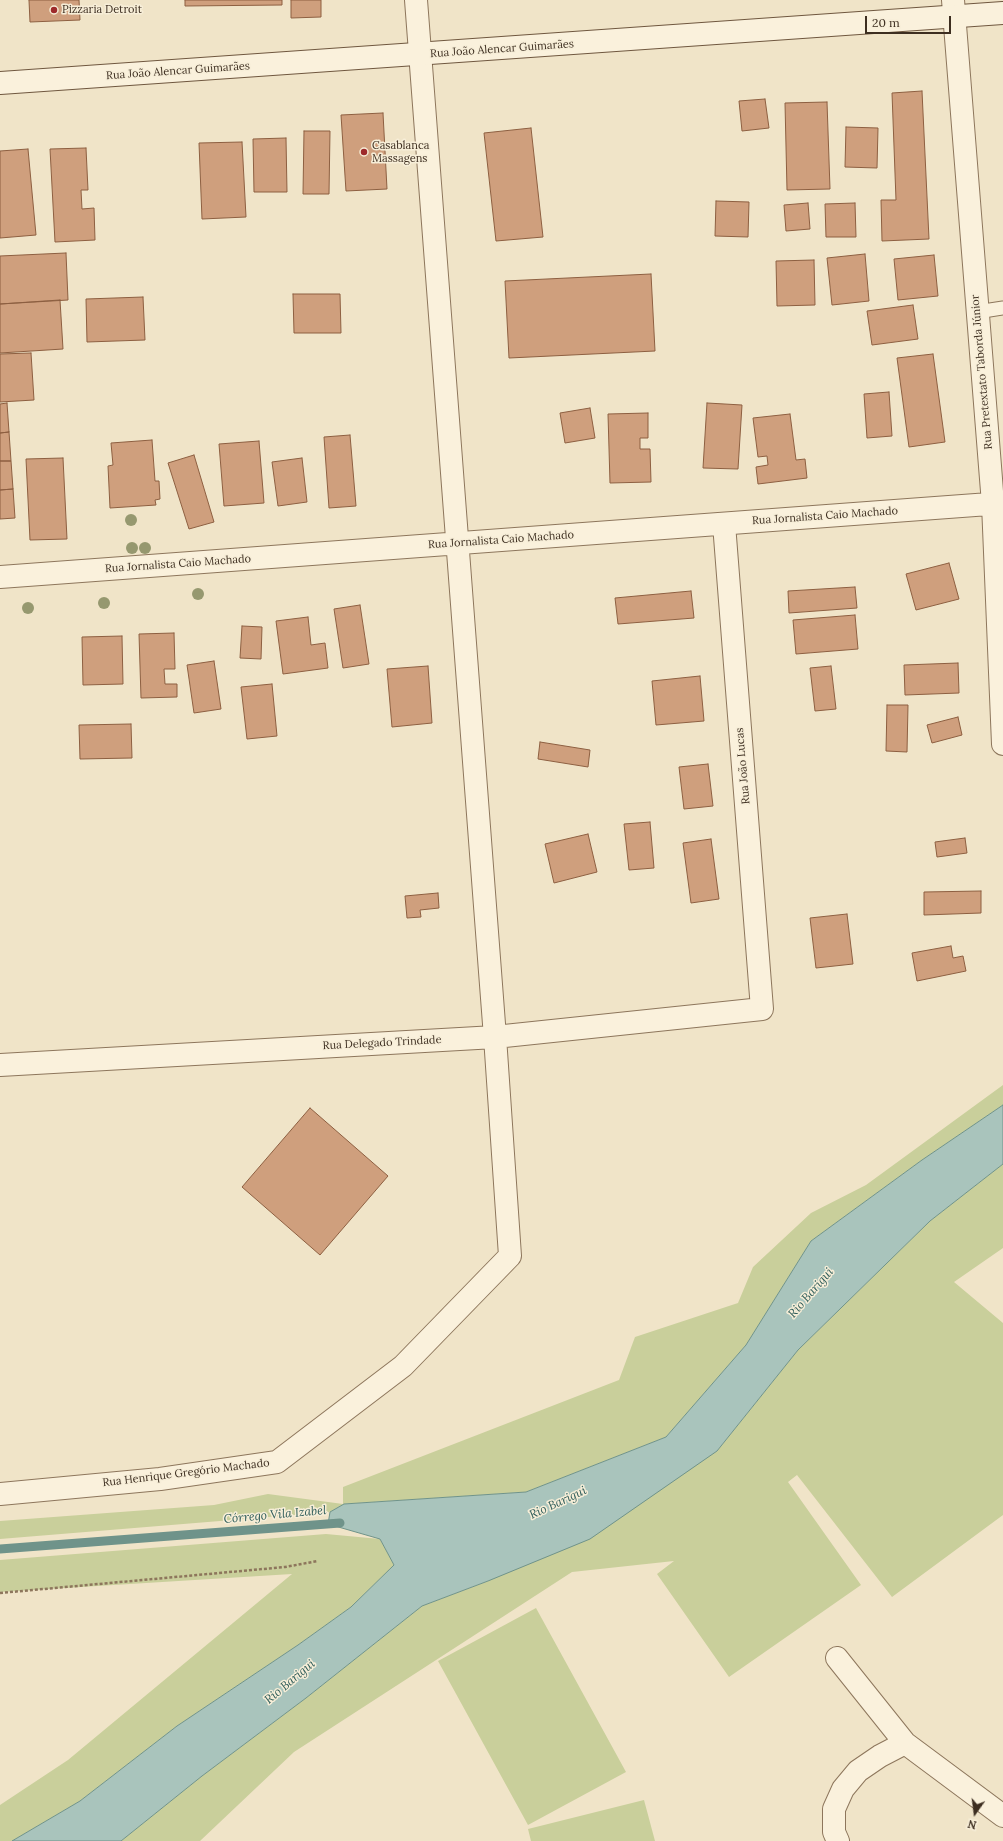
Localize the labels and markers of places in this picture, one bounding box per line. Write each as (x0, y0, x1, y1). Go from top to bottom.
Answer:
place label: Pizzaria Detroit (62, 3, 142, 17)
marker: Pizzaria Detroit (49, 5, 59, 15)
place label: Casablanca Massagens (372, 139, 429, 165)
marker: Casablanca Massagens (359, 147, 369, 157)

